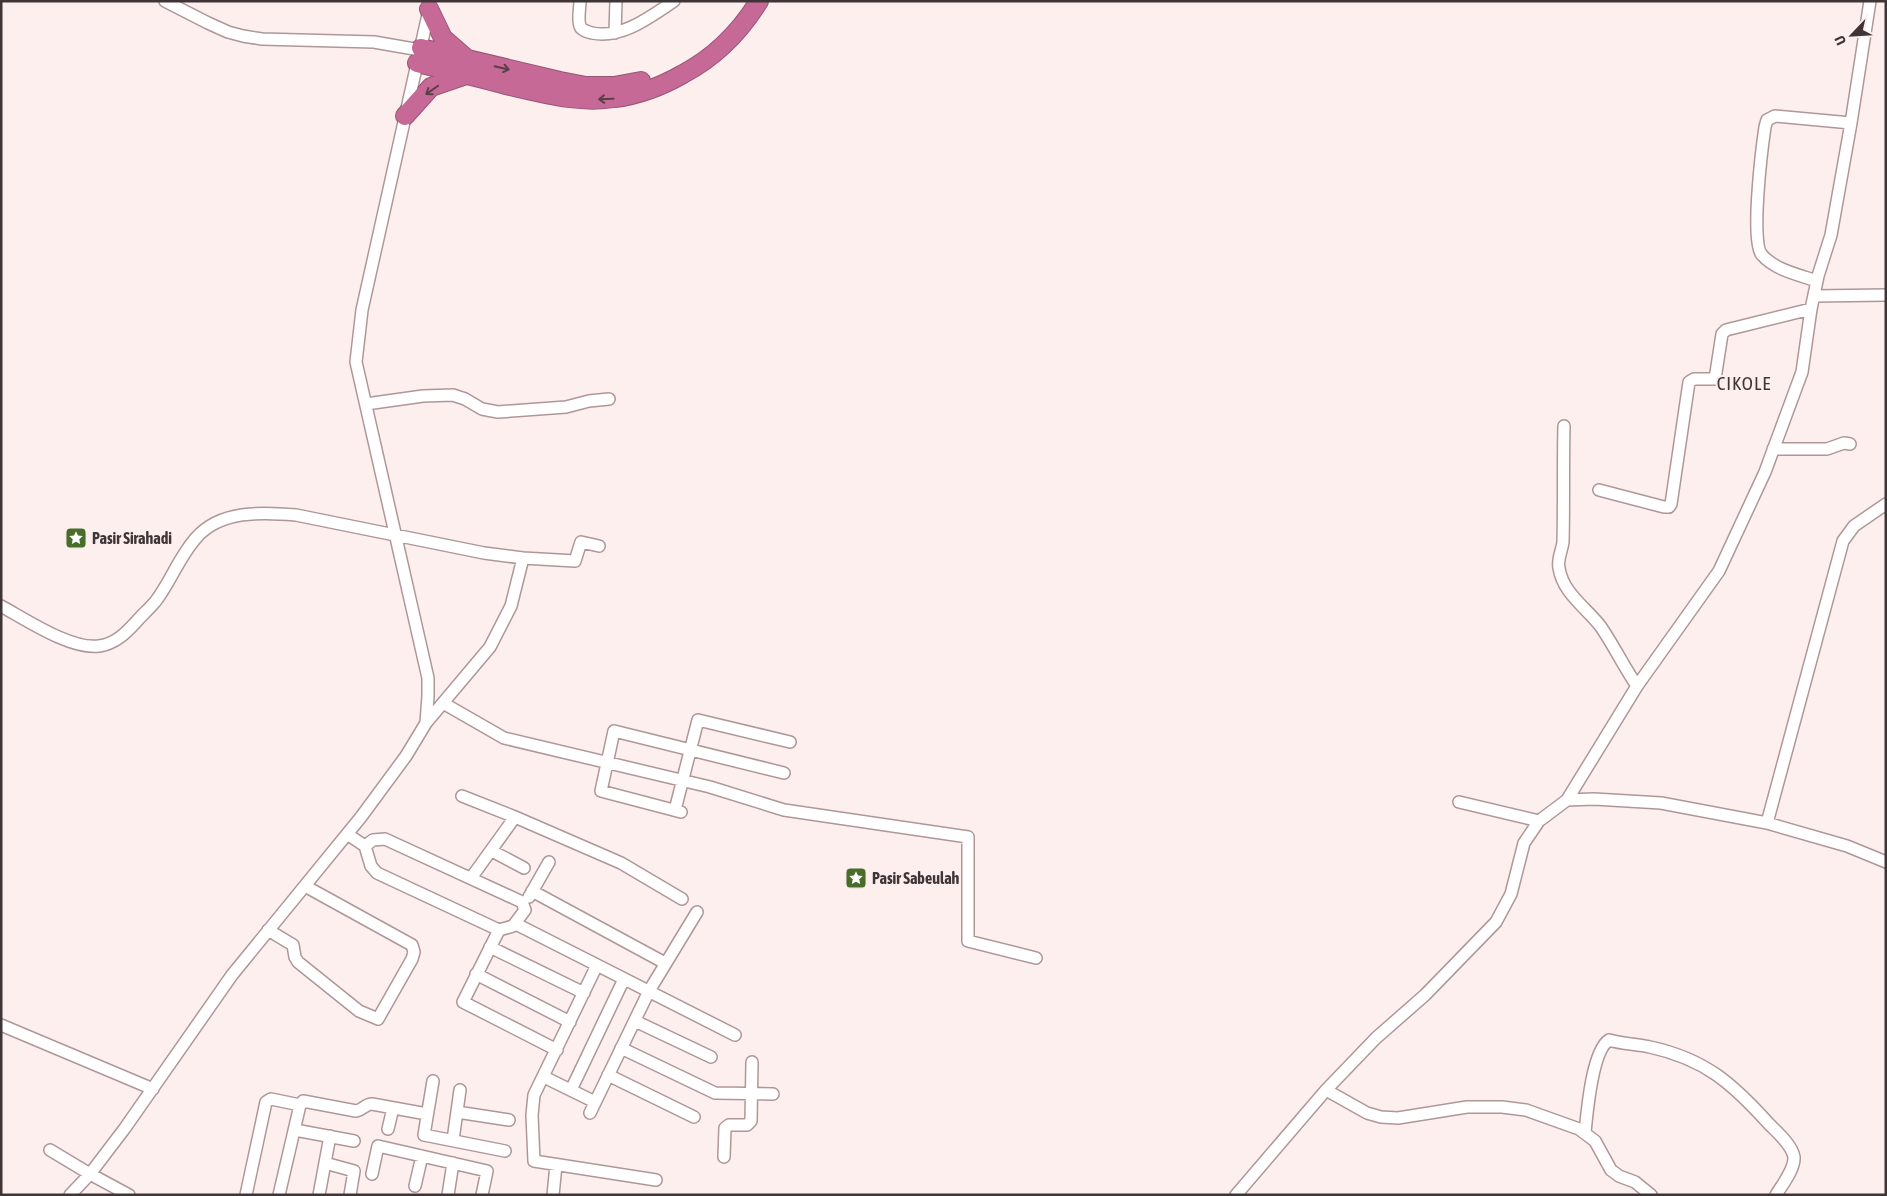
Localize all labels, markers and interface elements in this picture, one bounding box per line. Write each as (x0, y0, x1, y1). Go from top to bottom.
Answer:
north arrow (1827, 10, 1877, 60)
text: U (1831, 33, 1849, 48)
one-way arrow (494, 64, 510, 73)
one-way arrow (425, 84, 439, 95)
one-way arrow (598, 94, 614, 104)
district label: CIKOLE (1717, 372, 1771, 394)
place icon: Pasir Sirahadi (64, 526, 88, 550)
place label: Pasir Sirahadi (92, 529, 172, 547)
place icon: Pasir Sabeulah (844, 866, 868, 890)
place label: Pasir Sabeulah (872, 869, 960, 887)

